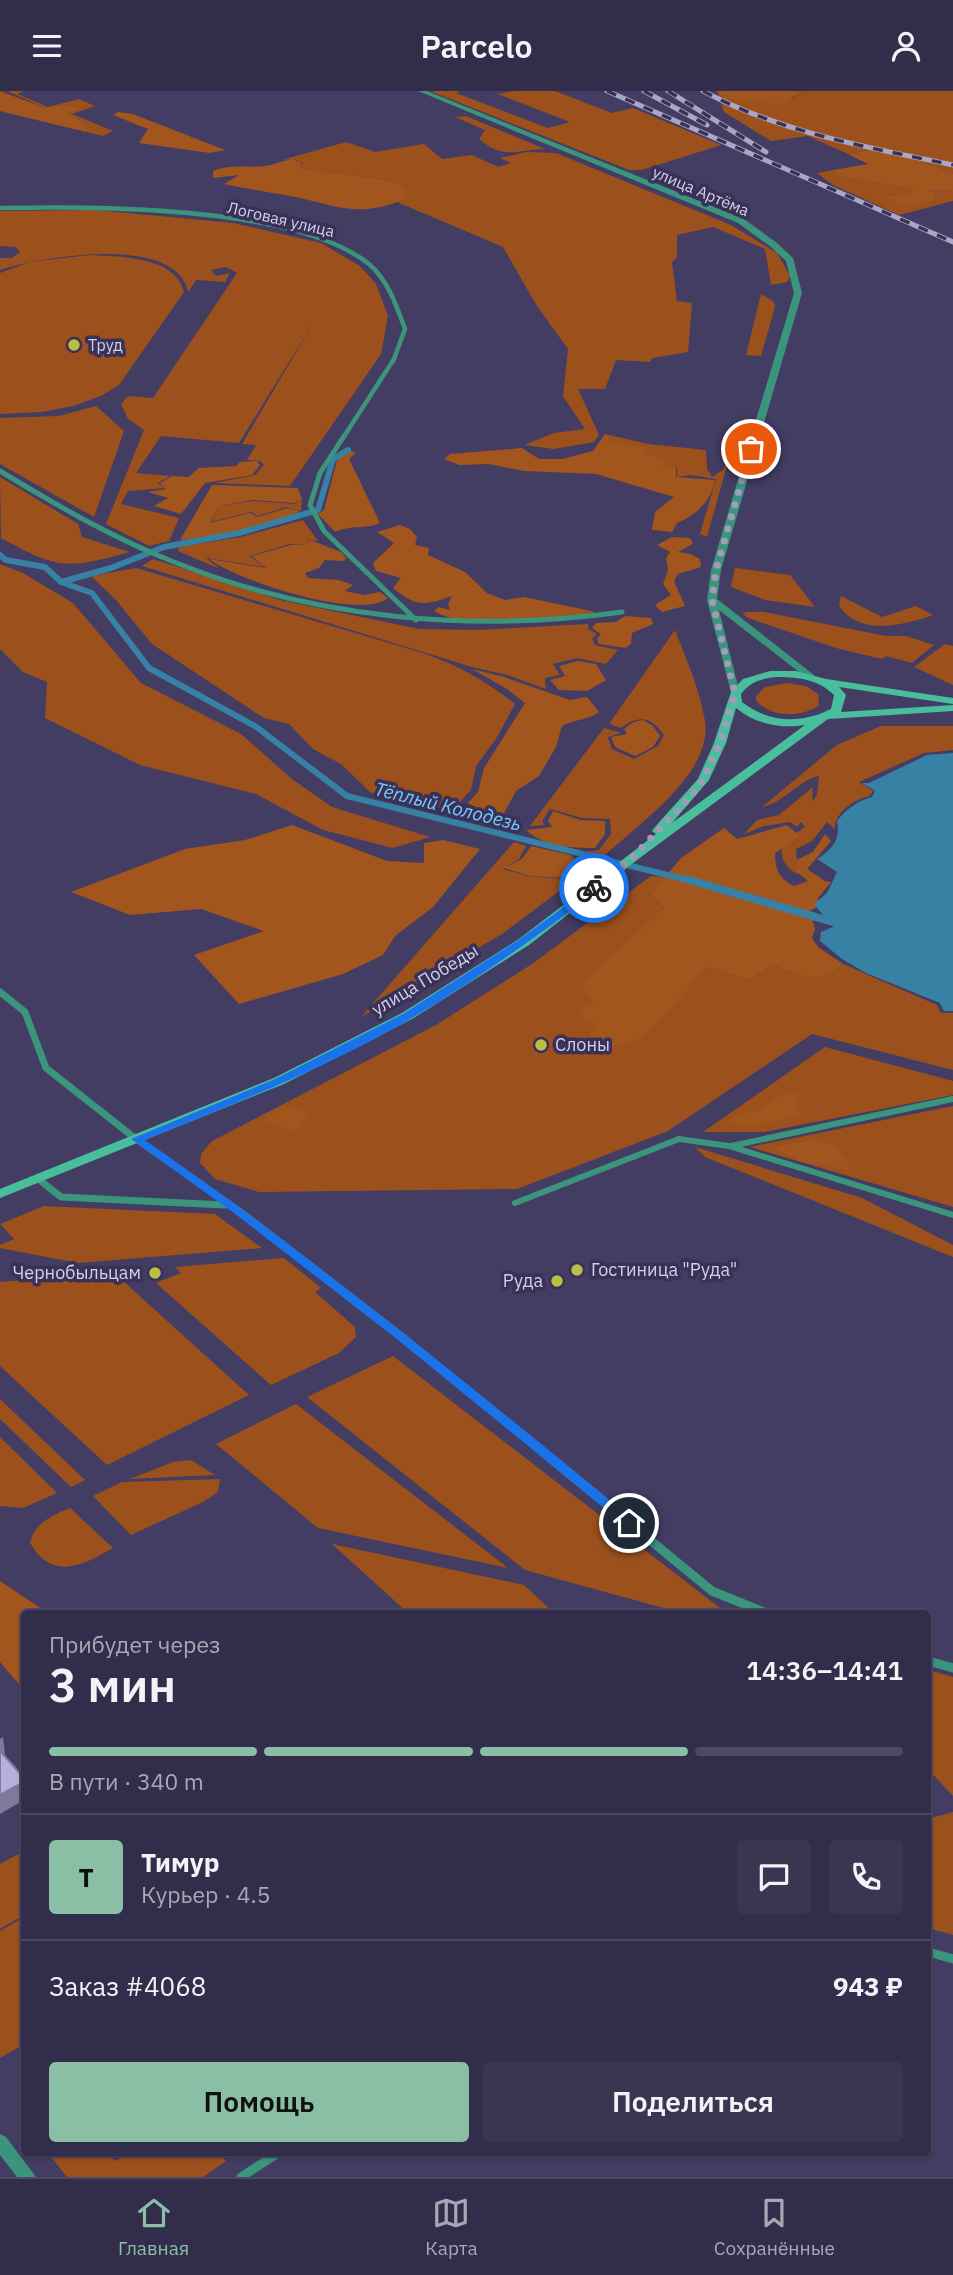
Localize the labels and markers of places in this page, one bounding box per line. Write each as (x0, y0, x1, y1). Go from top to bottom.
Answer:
place label: Труд (88, 335, 123, 355)
marker: Труд (66, 337, 82, 353)
pin (721, 419, 781, 479)
place label: Слоны (555, 1033, 610, 1056)
marker: Слоны (533, 1037, 549, 1053)
place label: Гостиница "Руда" (591, 1258, 737, 1281)
place label: Чернобыльцам (13, 1261, 141, 1284)
marker: Гостиница "Руда" (569, 1262, 585, 1278)
marker: Чернобыльцам (147, 1265, 163, 1281)
place label: Руда (503, 1269, 543, 1292)
marker: Руда (549, 1273, 565, 1289)
pin (599, 1493, 659, 1553)

